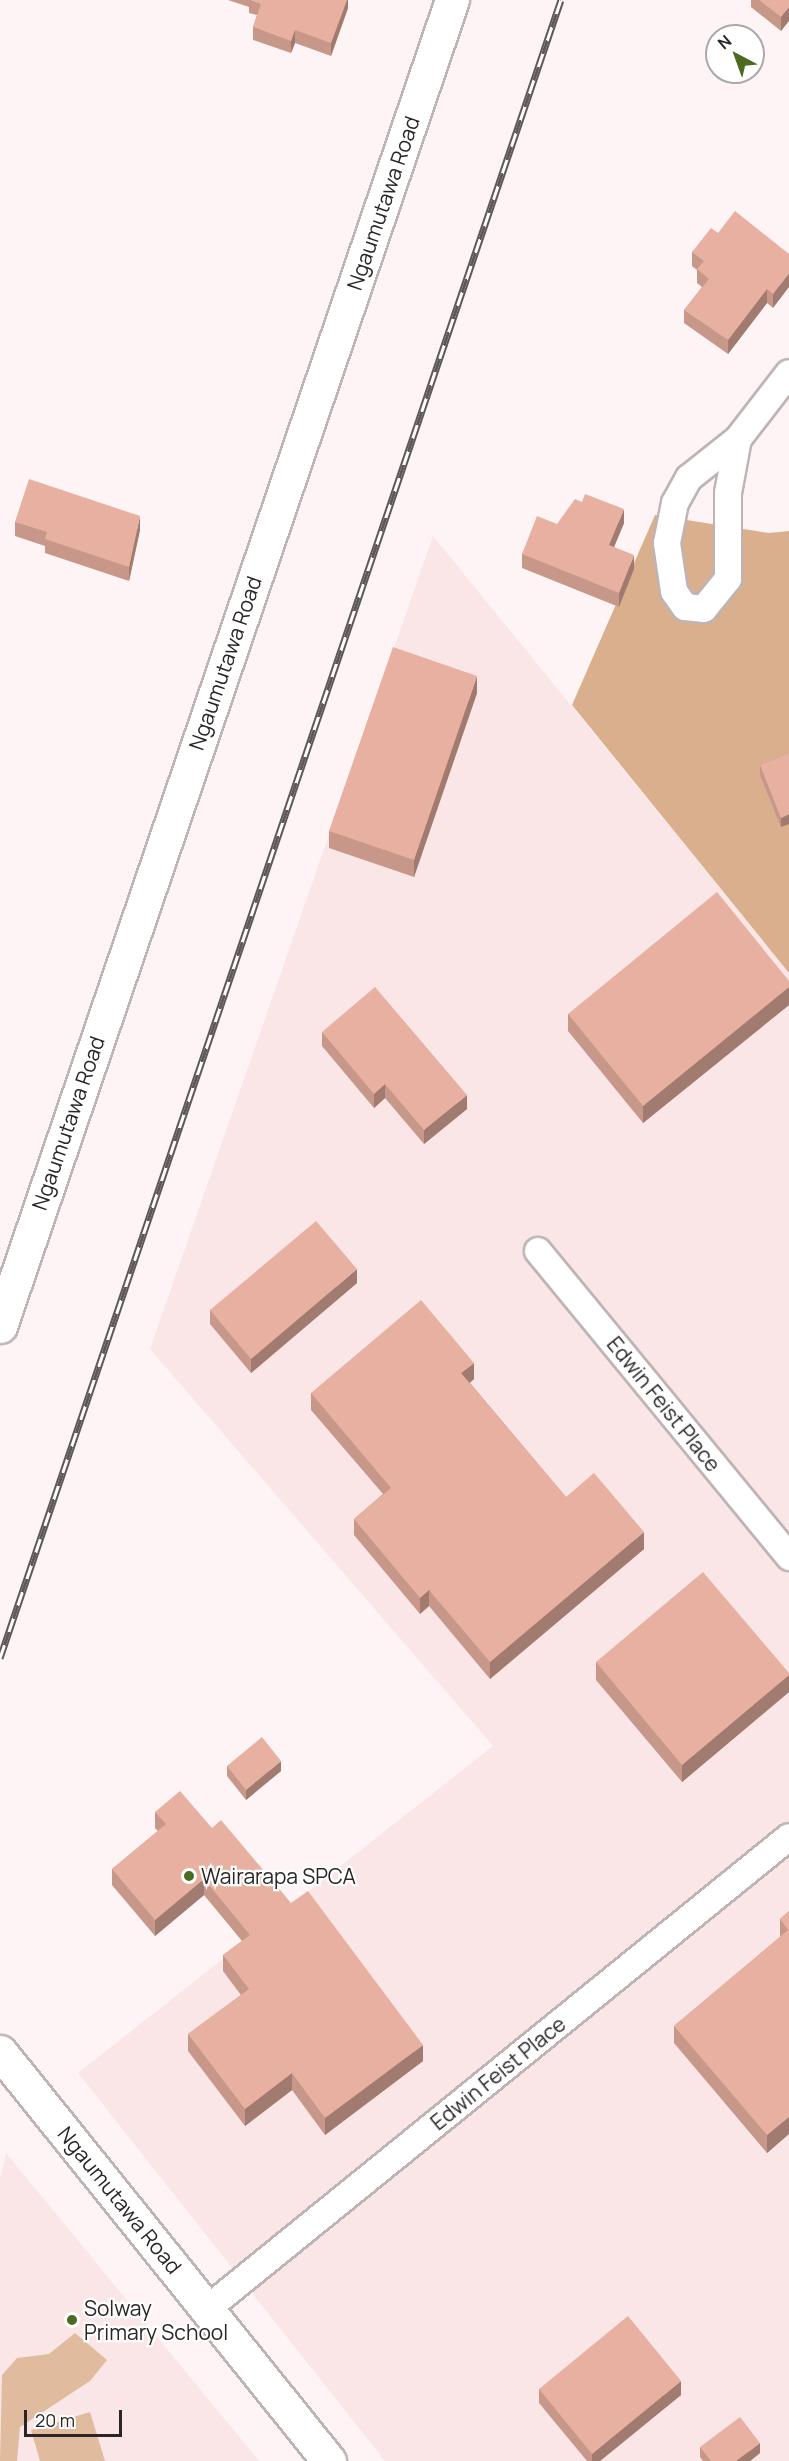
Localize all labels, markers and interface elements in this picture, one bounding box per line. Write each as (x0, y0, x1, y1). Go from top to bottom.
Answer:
north arrow (705, 24, 765, 84)
text: N (713, 30, 736, 54)
street label: Ngaumutawa Road (341, 113, 425, 293)
street label: Ngaumutawa Road (183, 573, 267, 753)
street label: Ngaumutawa Road (26, 1033, 110, 1213)
street label: Edwin Feist Place (602, 1332, 726, 1476)
place label: Wairarapa SPCA (201, 1863, 356, 1889)
marker: Wairarapa SPCA (182, 1869, 196, 1883)
street label: Edwin Feist Place (426, 2011, 570, 2135)
street label: Ngaumutawa Road (53, 2121, 187, 2279)
place label: Solway Primary School (84, 2295, 228, 2345)
marker: Solway Primary School (65, 2313, 79, 2327)
scale bar (27, 2398, 124, 2436)
text: 20 m (35, 2408, 75, 2432)

